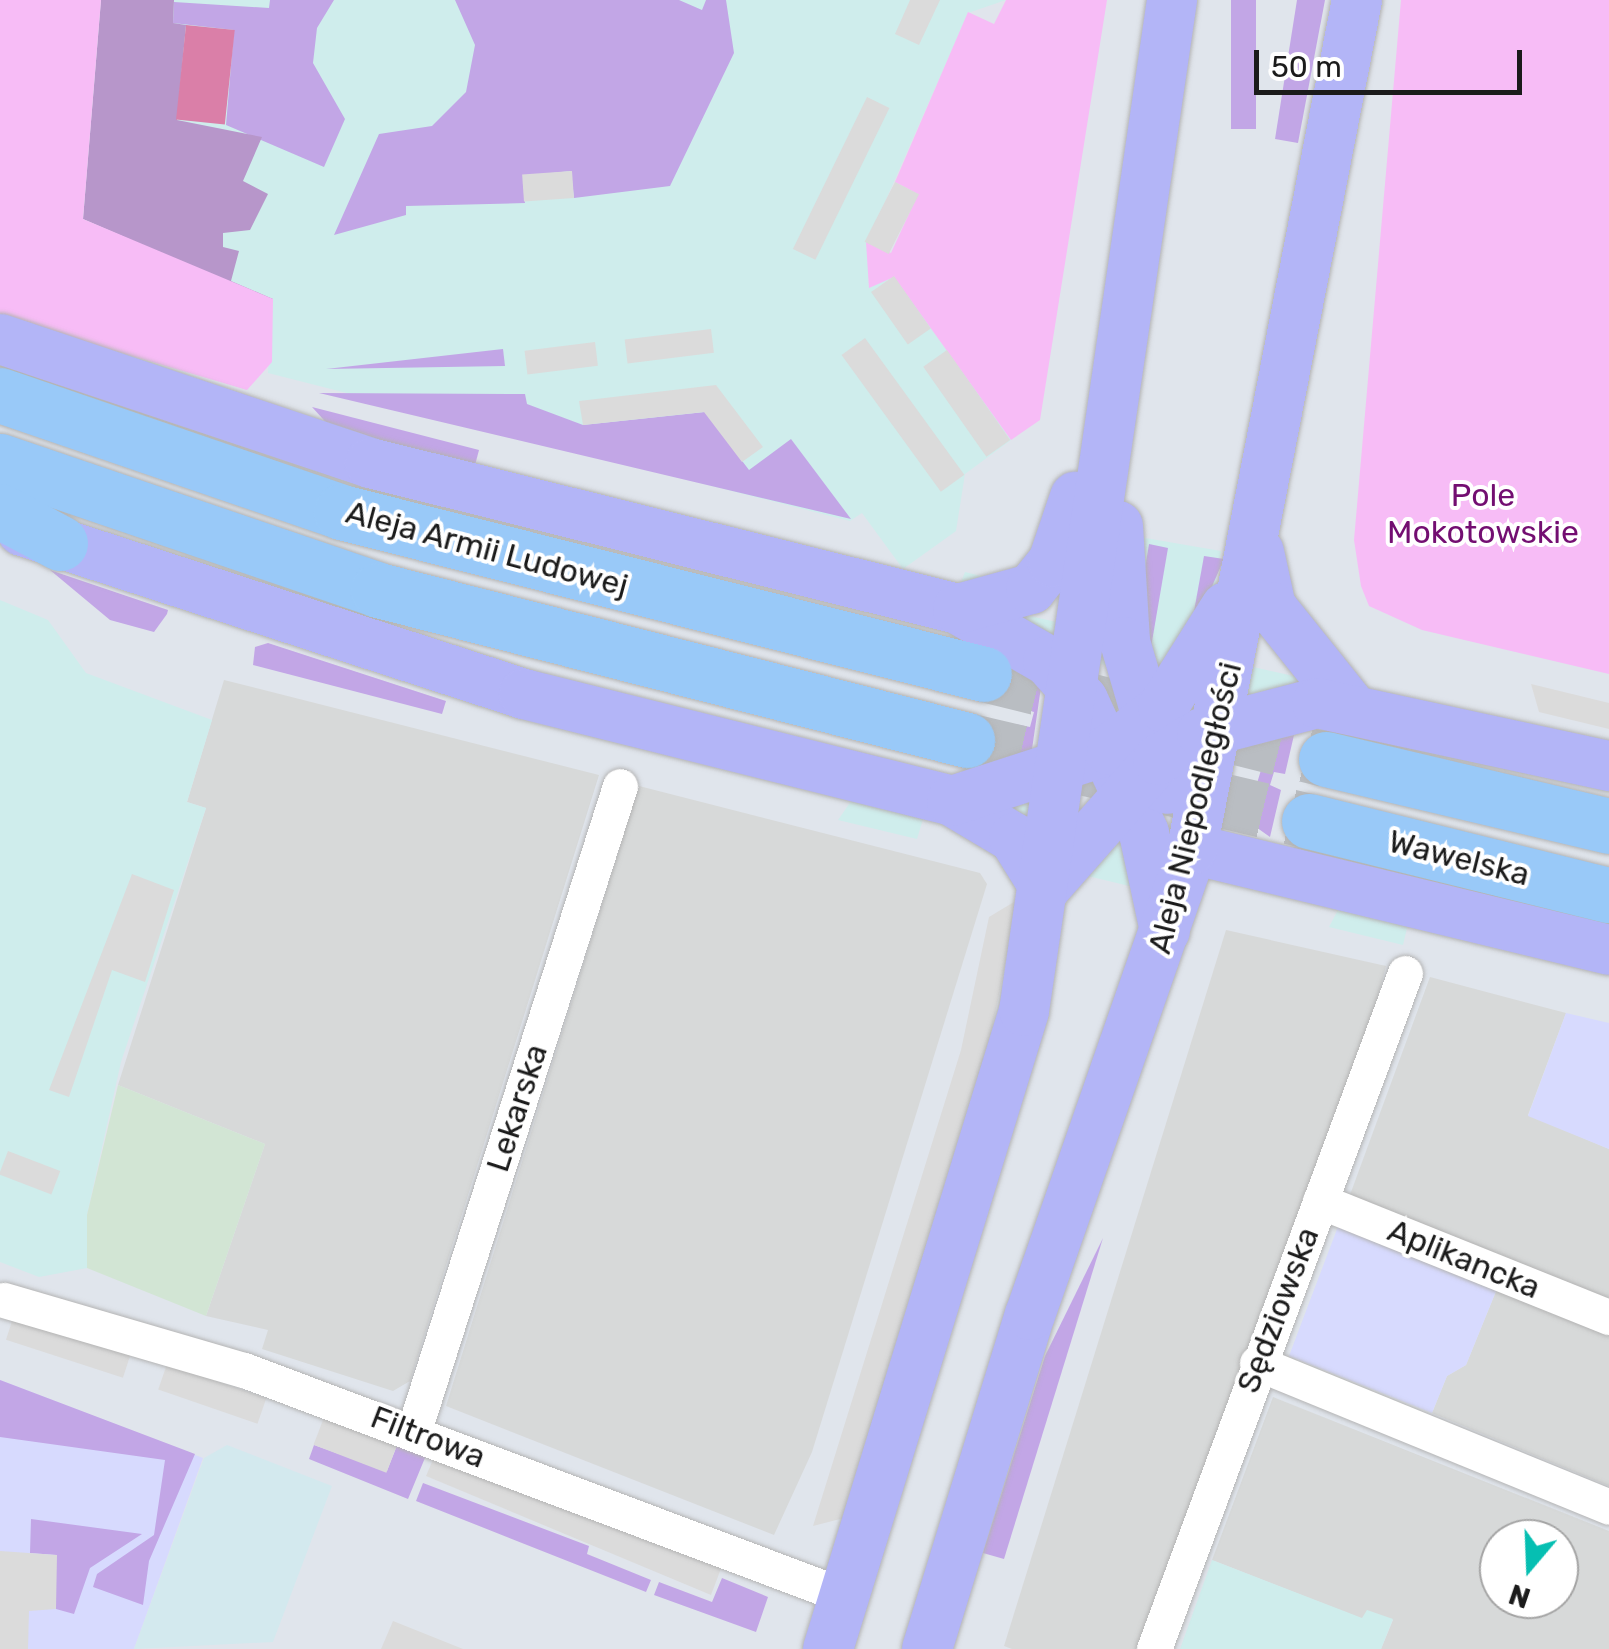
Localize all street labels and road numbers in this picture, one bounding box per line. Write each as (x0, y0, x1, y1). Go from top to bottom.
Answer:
street label: Aleja Armii Ludowej (341, 493, 633, 605)
street label: Aleja Niepodległości (1140, 658, 1250, 958)
street label: Wawelska (1385, 822, 1533, 894)
street label: Lekarska (478, 1039, 556, 1177)
street label: Aplikancka (1382, 1211, 1546, 1307)
street label: Sędziowska (1229, 1222, 1327, 1398)
street label: Filtrowa (365, 1398, 491, 1476)

